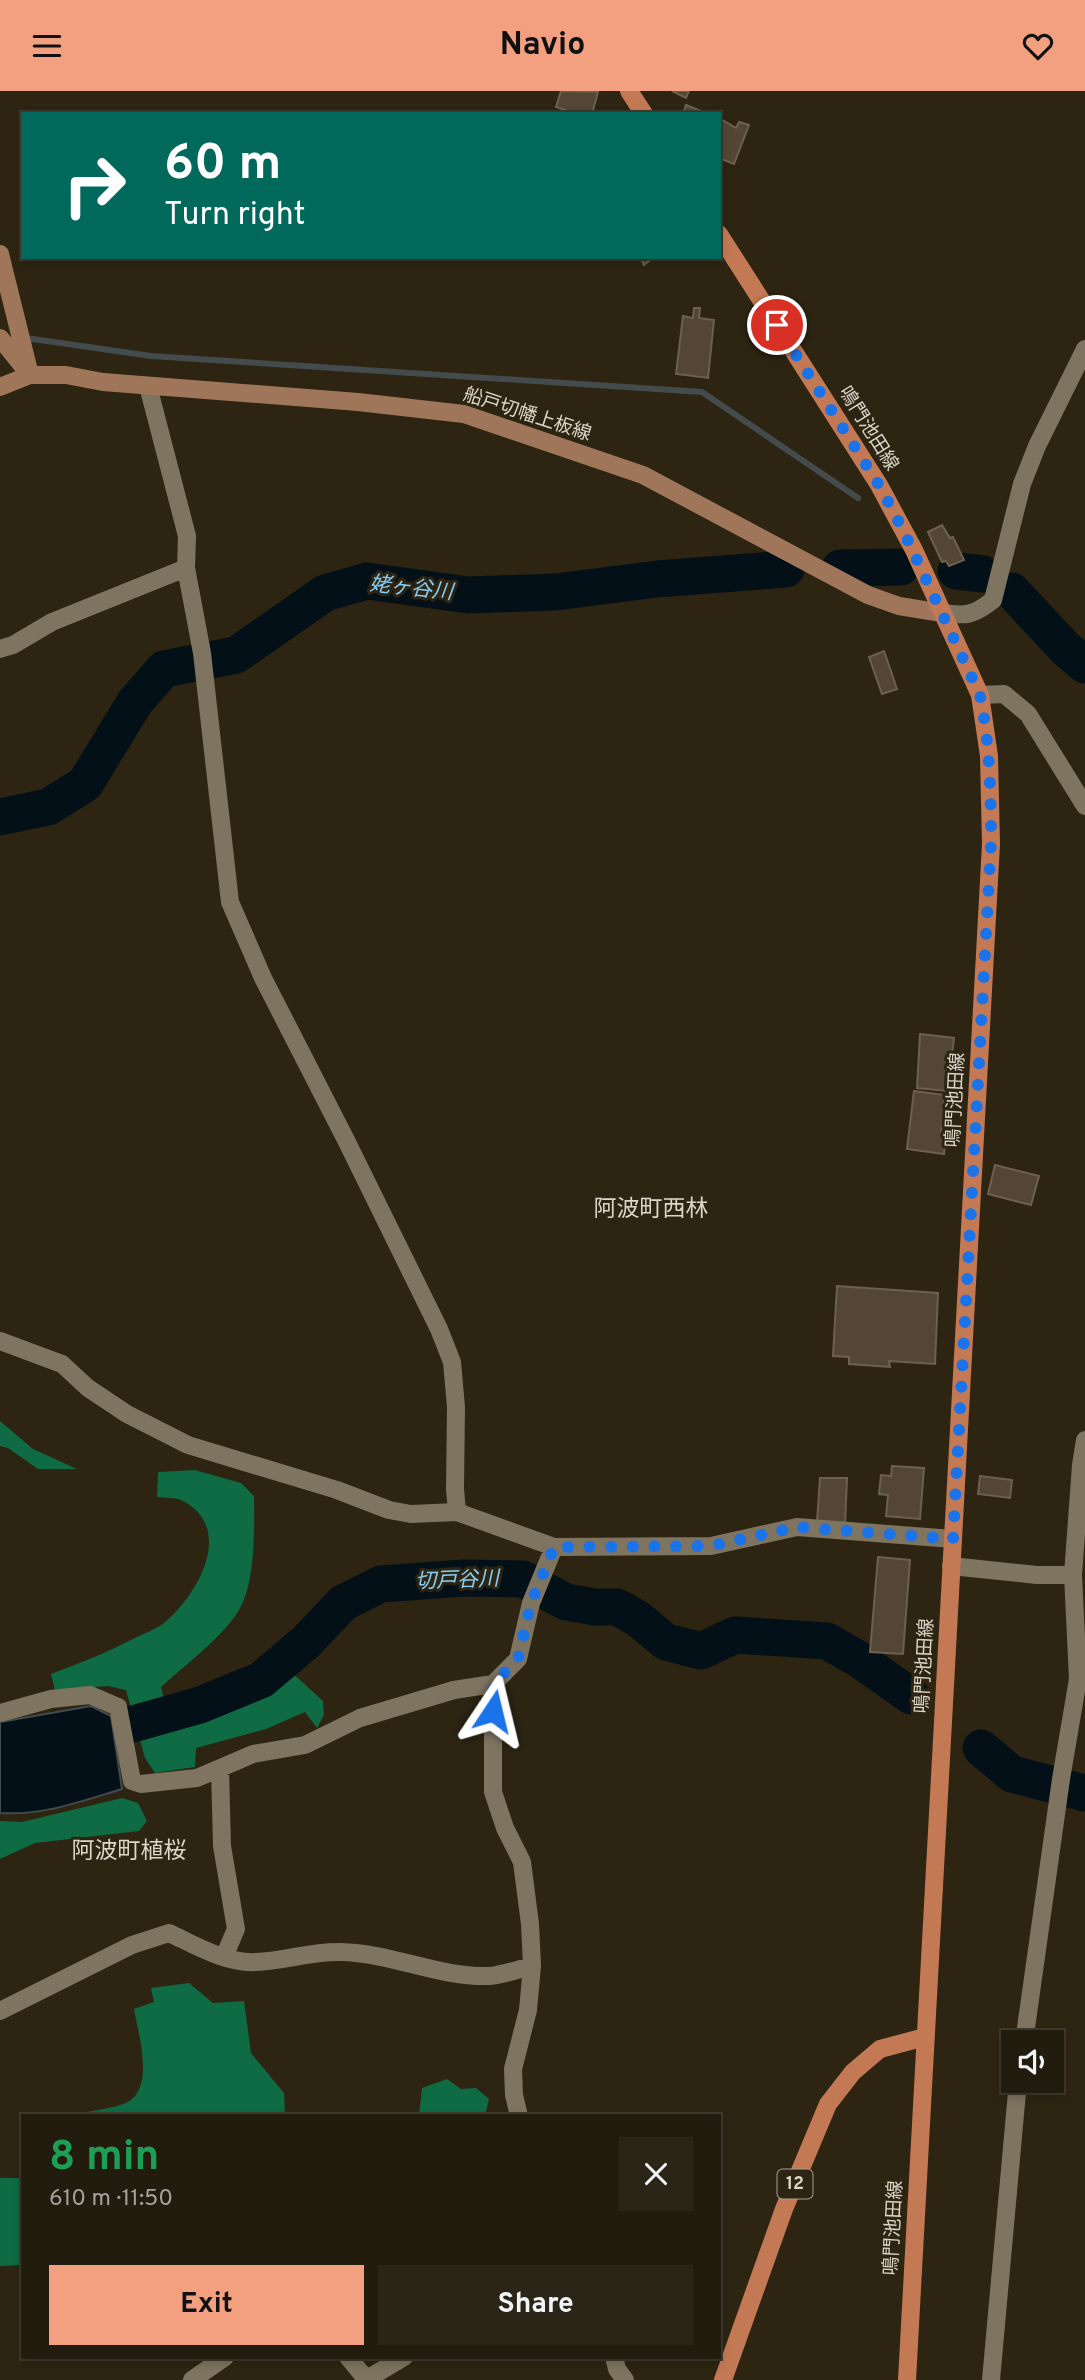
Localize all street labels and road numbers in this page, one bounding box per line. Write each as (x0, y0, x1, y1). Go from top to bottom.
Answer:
street label: 鳴門池田線 (833, 382, 903, 476)
street label: 船戸切幡上板線 (460, 383, 594, 447)
street label: 鳴門池田線 (942, 1052, 970, 1148)
street label: 鳴門池田線 (911, 1618, 939, 1714)
road number: 12 (778, 2169, 812, 2199)
street label: 鳴門池田線 (880, 2180, 908, 2276)

